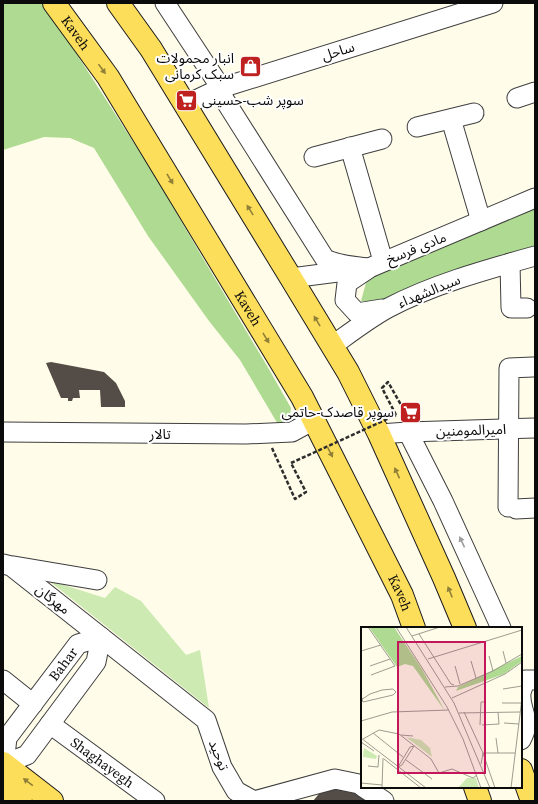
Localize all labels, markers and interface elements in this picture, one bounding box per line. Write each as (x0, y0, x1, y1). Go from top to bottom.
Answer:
street label: Kaveh (56, 12, 95, 54)
street label: ساحل (319, 37, 357, 65)
place label: انبار محمولات سبک کرمانی (157, 48, 234, 84)
shop icon: انبار محمولات سبک کرمانی (237, 53, 263, 79)
one-way arrow (97, 63, 106, 74)
supermarket icon: سوپر شب-حسینی (174, 87, 200, 113)
place label: سوپر شب-حسینی (202, 90, 304, 110)
one-way arrow (166, 173, 173, 185)
one-way arrow (246, 204, 253, 216)
street label: مادی فرسخ (383, 227, 450, 270)
street label: سیدالشهداء (395, 269, 463, 313)
street label: Kaveh (230, 287, 267, 330)
one-way arrow (314, 315, 321, 327)
one-way arrow (263, 332, 270, 344)
supermarket icon: سوپر قاصدک-حاتمی (397, 399, 423, 425)
place label: سوپر قاصدک-حاتمی (281, 402, 394, 422)
street label: امیرالمومنین (435, 419, 507, 441)
street label: تالار (148, 424, 171, 444)
one-way arrow (327, 446, 333, 458)
one-way arrow (394, 468, 400, 479)
one-way arrow (459, 536, 465, 547)
street label: Kaveh (383, 571, 417, 614)
street label: مهرگان (32, 579, 74, 619)
one-way arrow (447, 586, 453, 597)
inset map (361, 627, 522, 788)
street label: Bahar (44, 643, 82, 685)
street label: Shaghayegh (66, 732, 138, 793)
street label: توحید (204, 737, 234, 773)
one-way arrow (22, 778, 33, 786)

